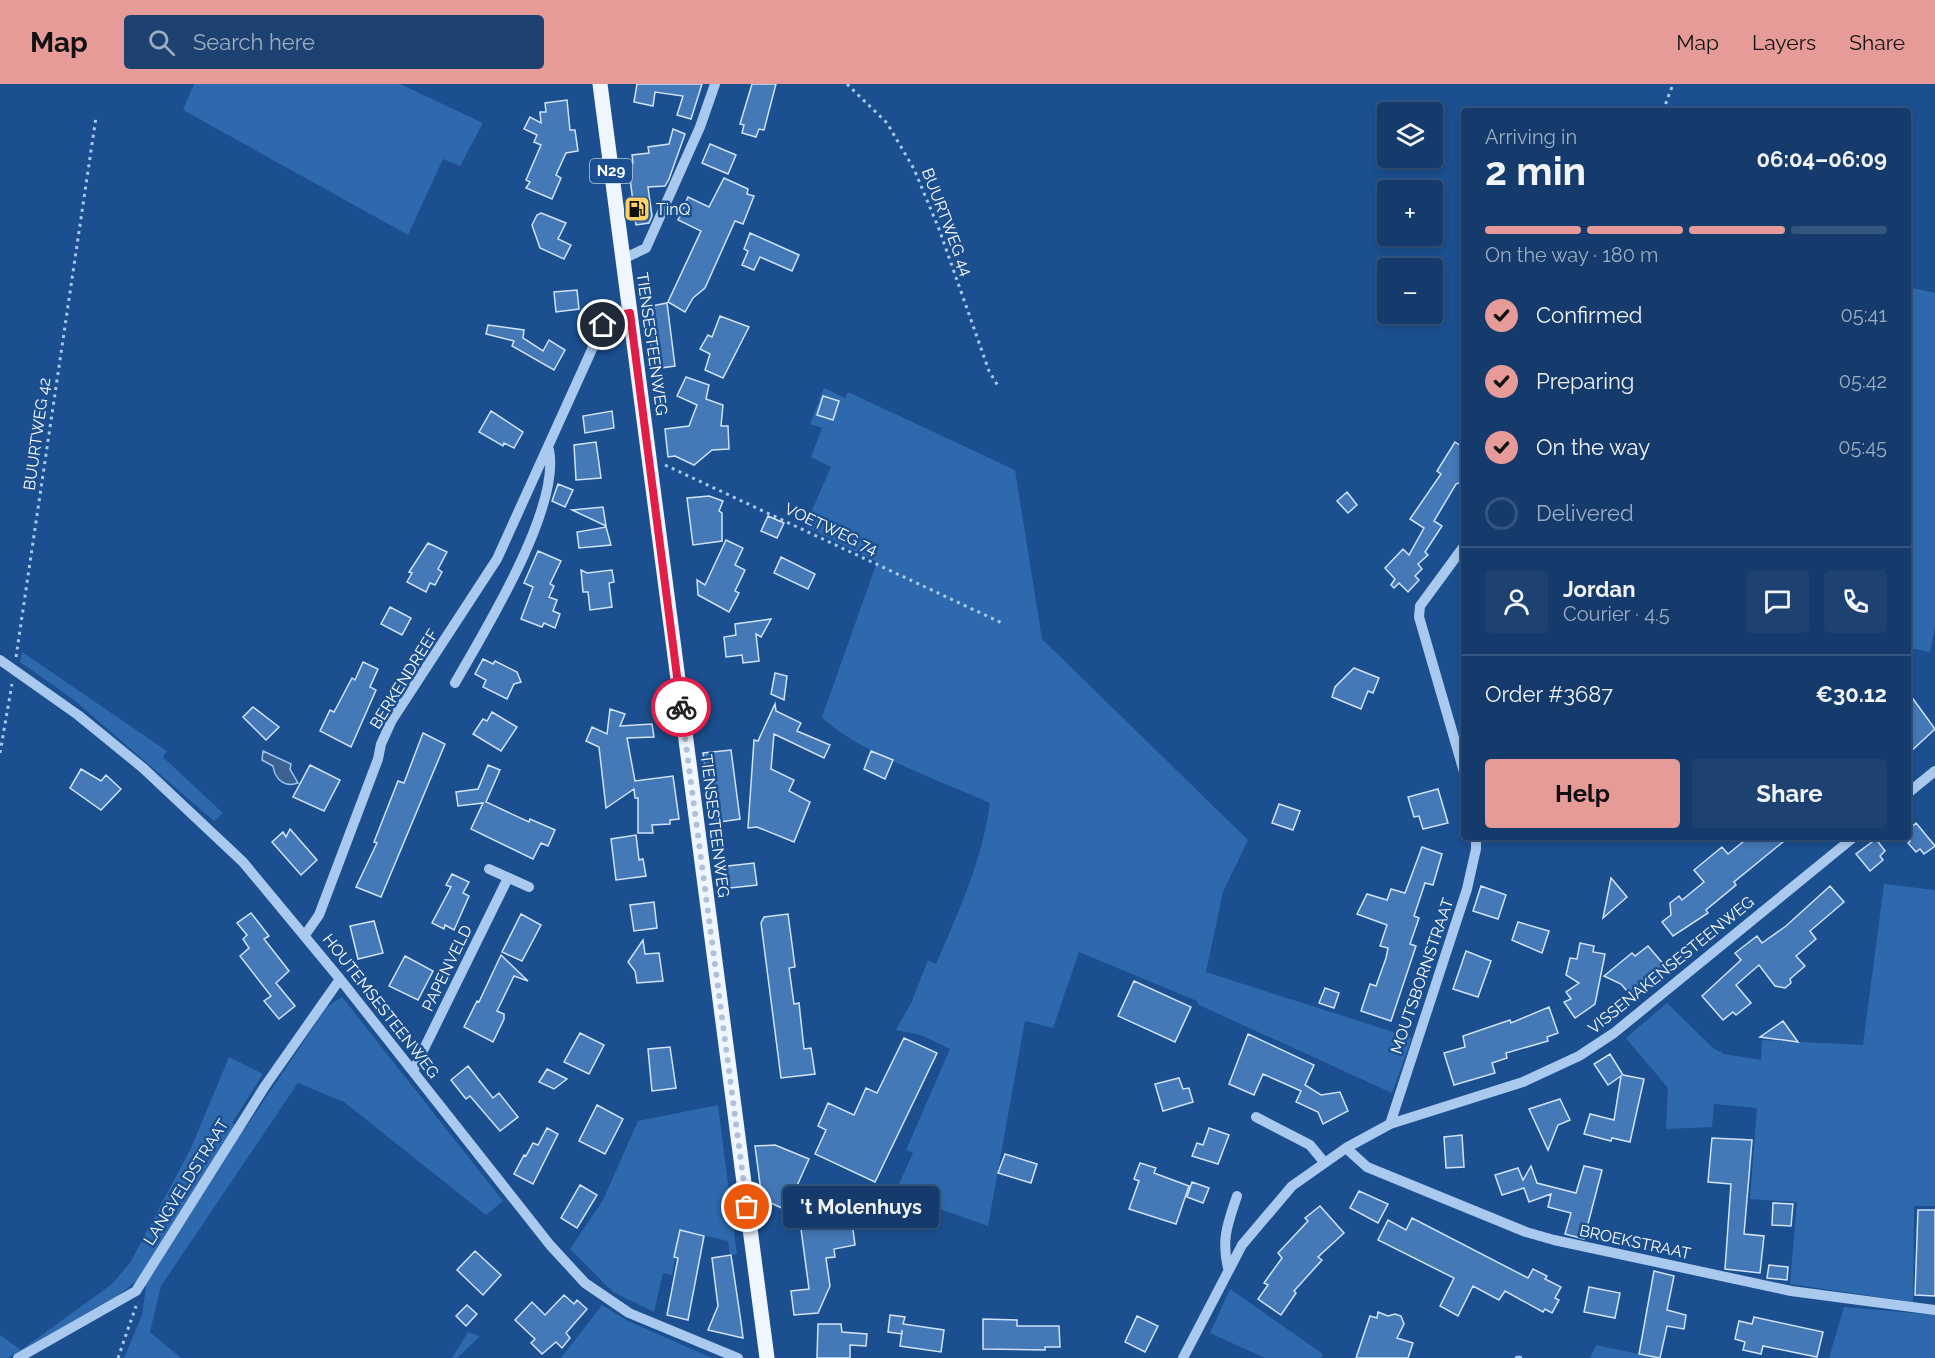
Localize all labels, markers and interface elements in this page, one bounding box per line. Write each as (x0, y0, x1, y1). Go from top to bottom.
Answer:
search box (124, 15, 544, 69)
text: Map (30, 26, 88, 59)
icon: search (145, 26, 178, 59)
text: Search here (193, 29, 315, 55)
text: Map (1676, 30, 1719, 55)
text: Layers (1752, 30, 1816, 55)
text: Share (1849, 30, 1905, 55)
map controls (1377, 102, 1443, 324)
button: layers (1377, 102, 1443, 168)
text: Arriving in (1485, 125, 1577, 149)
text: 06:04–06:09 (1757, 146, 1887, 172)
text: 2 min (1485, 148, 1586, 194)
road number: N29 (590, 159, 632, 183)
street label: BUURTWEG 44 (918, 165, 976, 279)
button: + (1377, 180, 1443, 246)
fuel station icon: TinQ (622, 194, 652, 224)
place label: TinQ (656, 200, 691, 219)
text: On the way · 180 m (1485, 243, 1658, 267)
button: − (1377, 258, 1443, 324)
street label: TIENSESTEENWEG (633, 271, 671, 417)
pin (577, 299, 628, 350)
icon: check (1485, 299, 1518, 332)
text: Confirmed (1536, 302, 1643, 328)
text: 05:41 (1841, 303, 1887, 327)
icon: home (586, 308, 619, 341)
icon: check (1485, 365, 1518, 398)
text: Preparing (1536, 368, 1634, 394)
text: 05:42 (1839, 369, 1887, 393)
street label: BUURTWEG 42 (20, 376, 54, 492)
icon: check (1485, 431, 1518, 464)
text: On the way (1536, 434, 1650, 460)
text: 05:45 (1838, 435, 1887, 459)
street label: VOETWEG 74 (782, 499, 881, 559)
text: Delivered (1536, 500, 1634, 526)
button: person (1485, 570, 1548, 633)
button: chat (1746, 570, 1809, 633)
button: phone (1824, 570, 1887, 633)
text: Jordan (1563, 576, 1635, 602)
text: Courier · 4.5 (1563, 602, 1670, 626)
street label: BERKENDREEF (366, 626, 442, 732)
courier (651, 677, 711, 737)
text: Order #3687 (1485, 681, 1613, 707)
text: €30.12 (1815, 681, 1887, 707)
icon: bike (665, 691, 698, 724)
street label: TIENSESTEENWEG (697, 753, 733, 899)
button: Help (1485, 759, 1680, 828)
button: Share (1692, 759, 1887, 828)
street label: VISSENAKENSESTEENWEG (1584, 892, 1758, 1038)
street label: MOUTSBORNSTRAAT (1386, 896, 1458, 1056)
street label: PAPENVELD (418, 922, 476, 1014)
street label: HOUTEMSESTEENWEG (319, 930, 443, 1082)
street label: LANGVELDSTRAAT (139, 1115, 233, 1249)
pin (721, 1181, 772, 1232)
callout: 't Molenhuys (783, 1186, 939, 1228)
icon: bag (730, 1190, 763, 1223)
text: 't Molenhuys (800, 1195, 922, 1219)
street label: BROEKSTRAAT (1578, 1221, 1693, 1263)

